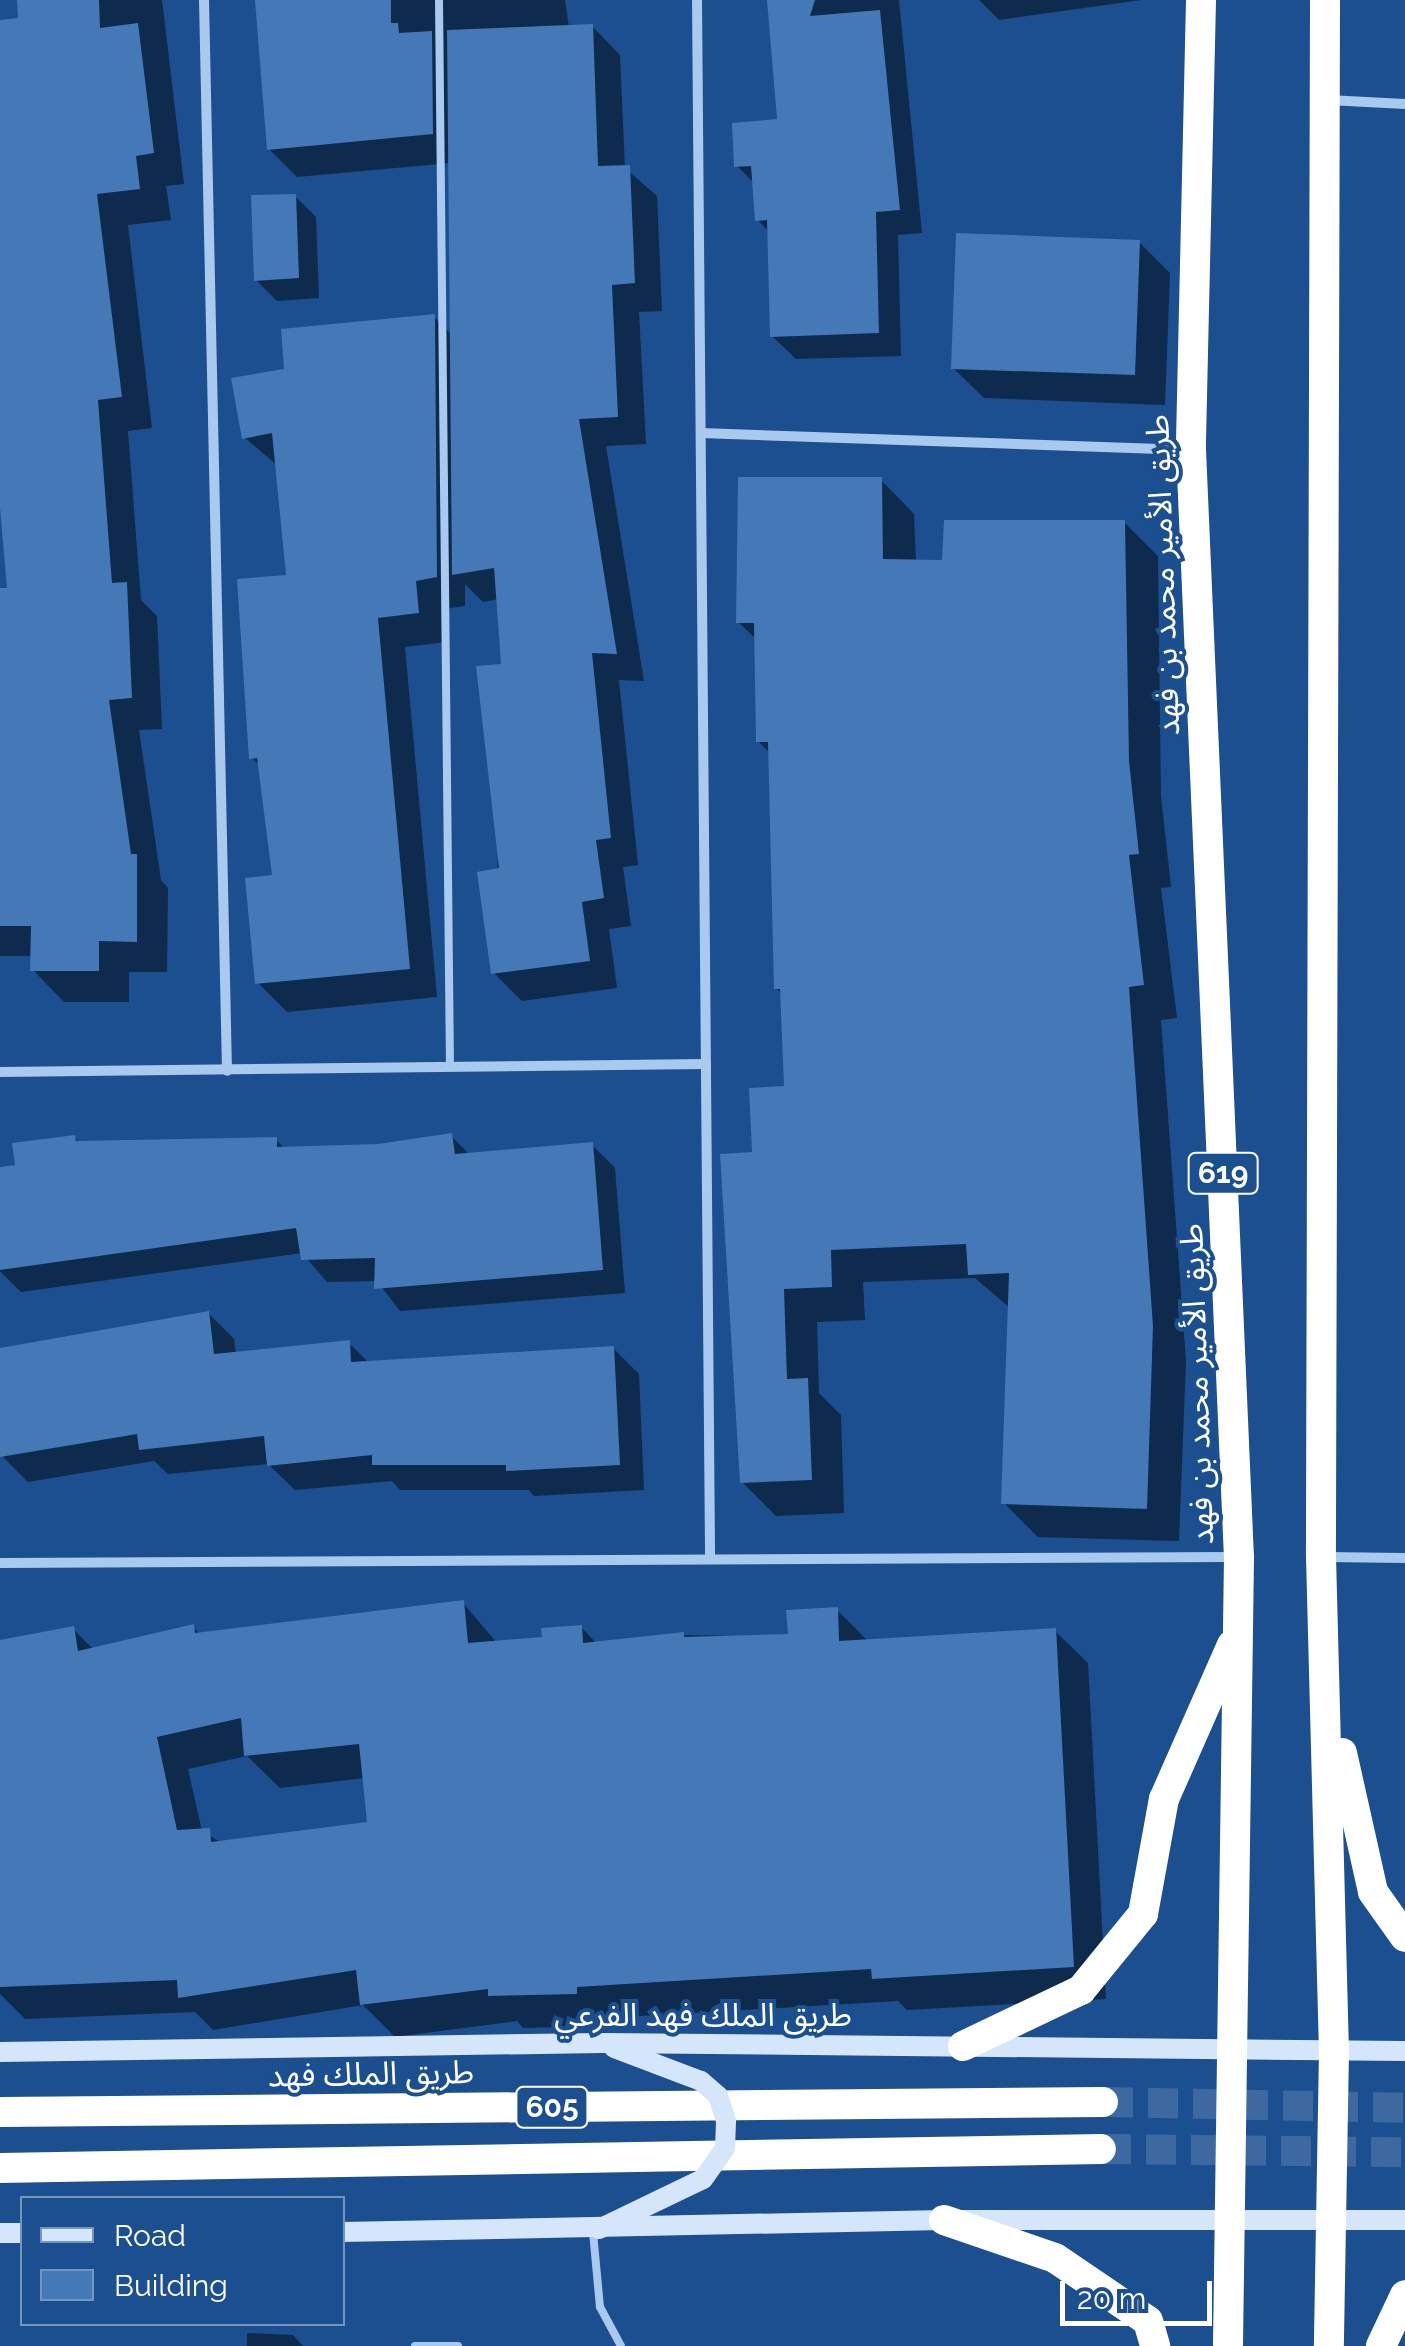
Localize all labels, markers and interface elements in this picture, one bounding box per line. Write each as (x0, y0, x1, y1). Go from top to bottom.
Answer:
street label: طريق الأمير محمد بن فهد (1138, 414, 1188, 736)
road number: 619 (1186, 1148, 1260, 1198)
street label: طريق الأمير محمد بن فهد (1172, 1223, 1222, 1545)
street label: طريق الملك فهد الفرعي (554, 1996, 852, 2034)
street label: طريق الملك فهد (268, 2053, 474, 2095)
road number: 605 (514, 2082, 590, 2132)
legend (20, 2196, 345, 2326)
text: Road (114, 2218, 186, 2253)
scale bar (1065, 2261, 1218, 2323)
text: Building (114, 2268, 228, 2303)
text: 20 m (1077, 2281, 1146, 2316)

